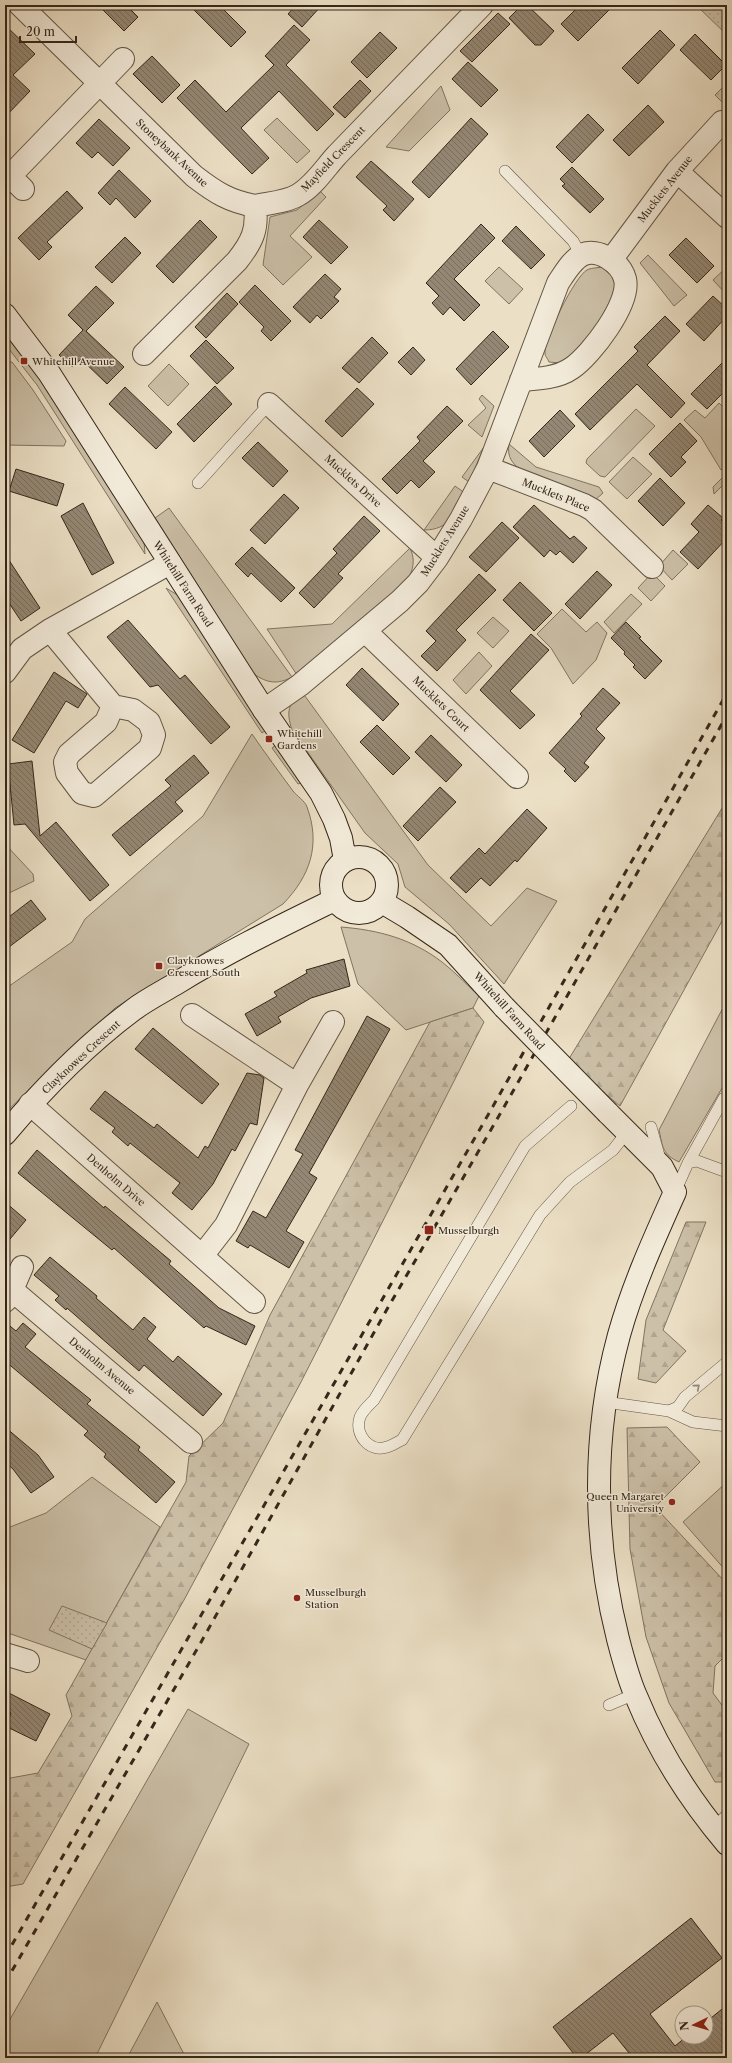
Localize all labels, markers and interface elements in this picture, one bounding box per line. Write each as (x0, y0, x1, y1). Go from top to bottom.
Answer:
scale bar (20, 18, 76, 44)
text: 20 m (26, 24, 55, 39)
street label: Stoneybank Avenue (133, 116, 211, 190)
street label: Mayfield Crescent (298, 123, 368, 195)
street label: Mucklets Avenue (635, 153, 695, 225)
place label: Whitehill Avenue (31, 355, 115, 368)
marker: Whitehill Avenue (19, 356, 29, 366)
street label: Mucklets Drive (322, 452, 384, 510)
street label: Mucklets Place (520, 475, 592, 515)
street label: Mucklets Avenue (418, 503, 472, 579)
street label: Whitehill Farm Road (150, 538, 216, 629)
street label: Mucklets Court (410, 674, 472, 735)
place label: Whitehill Gardens (276, 727, 322, 752)
marker: Whitehill Gardens (264, 734, 274, 744)
place label: Clayknowes Crescent South (167, 954, 241, 979)
marker: Clayknowes Crescent South (154, 961, 164, 971)
street label: Whitehill Farm Road (470, 969, 547, 1052)
street label: Clayknowes Crescent (39, 1017, 123, 1097)
street label: Denholm Drive (84, 1151, 148, 1209)
marker: Musselburgh (423, 1224, 435, 1236)
place label: Musselburgh (438, 1224, 500, 1237)
street label: Denholm Avenue (66, 1335, 138, 1398)
one-way arrow (693, 1384, 700, 1391)
place label: Queen Margaret University (586, 1490, 664, 1515)
marker: Queen Margaret University (667, 1497, 677, 1507)
place label: Musselburgh Station (305, 1586, 367, 1611)
marker: Musselburgh Station (292, 1593, 302, 1603)
north arrow (674, 2005, 714, 2045)
text: N (677, 2020, 691, 2031)

